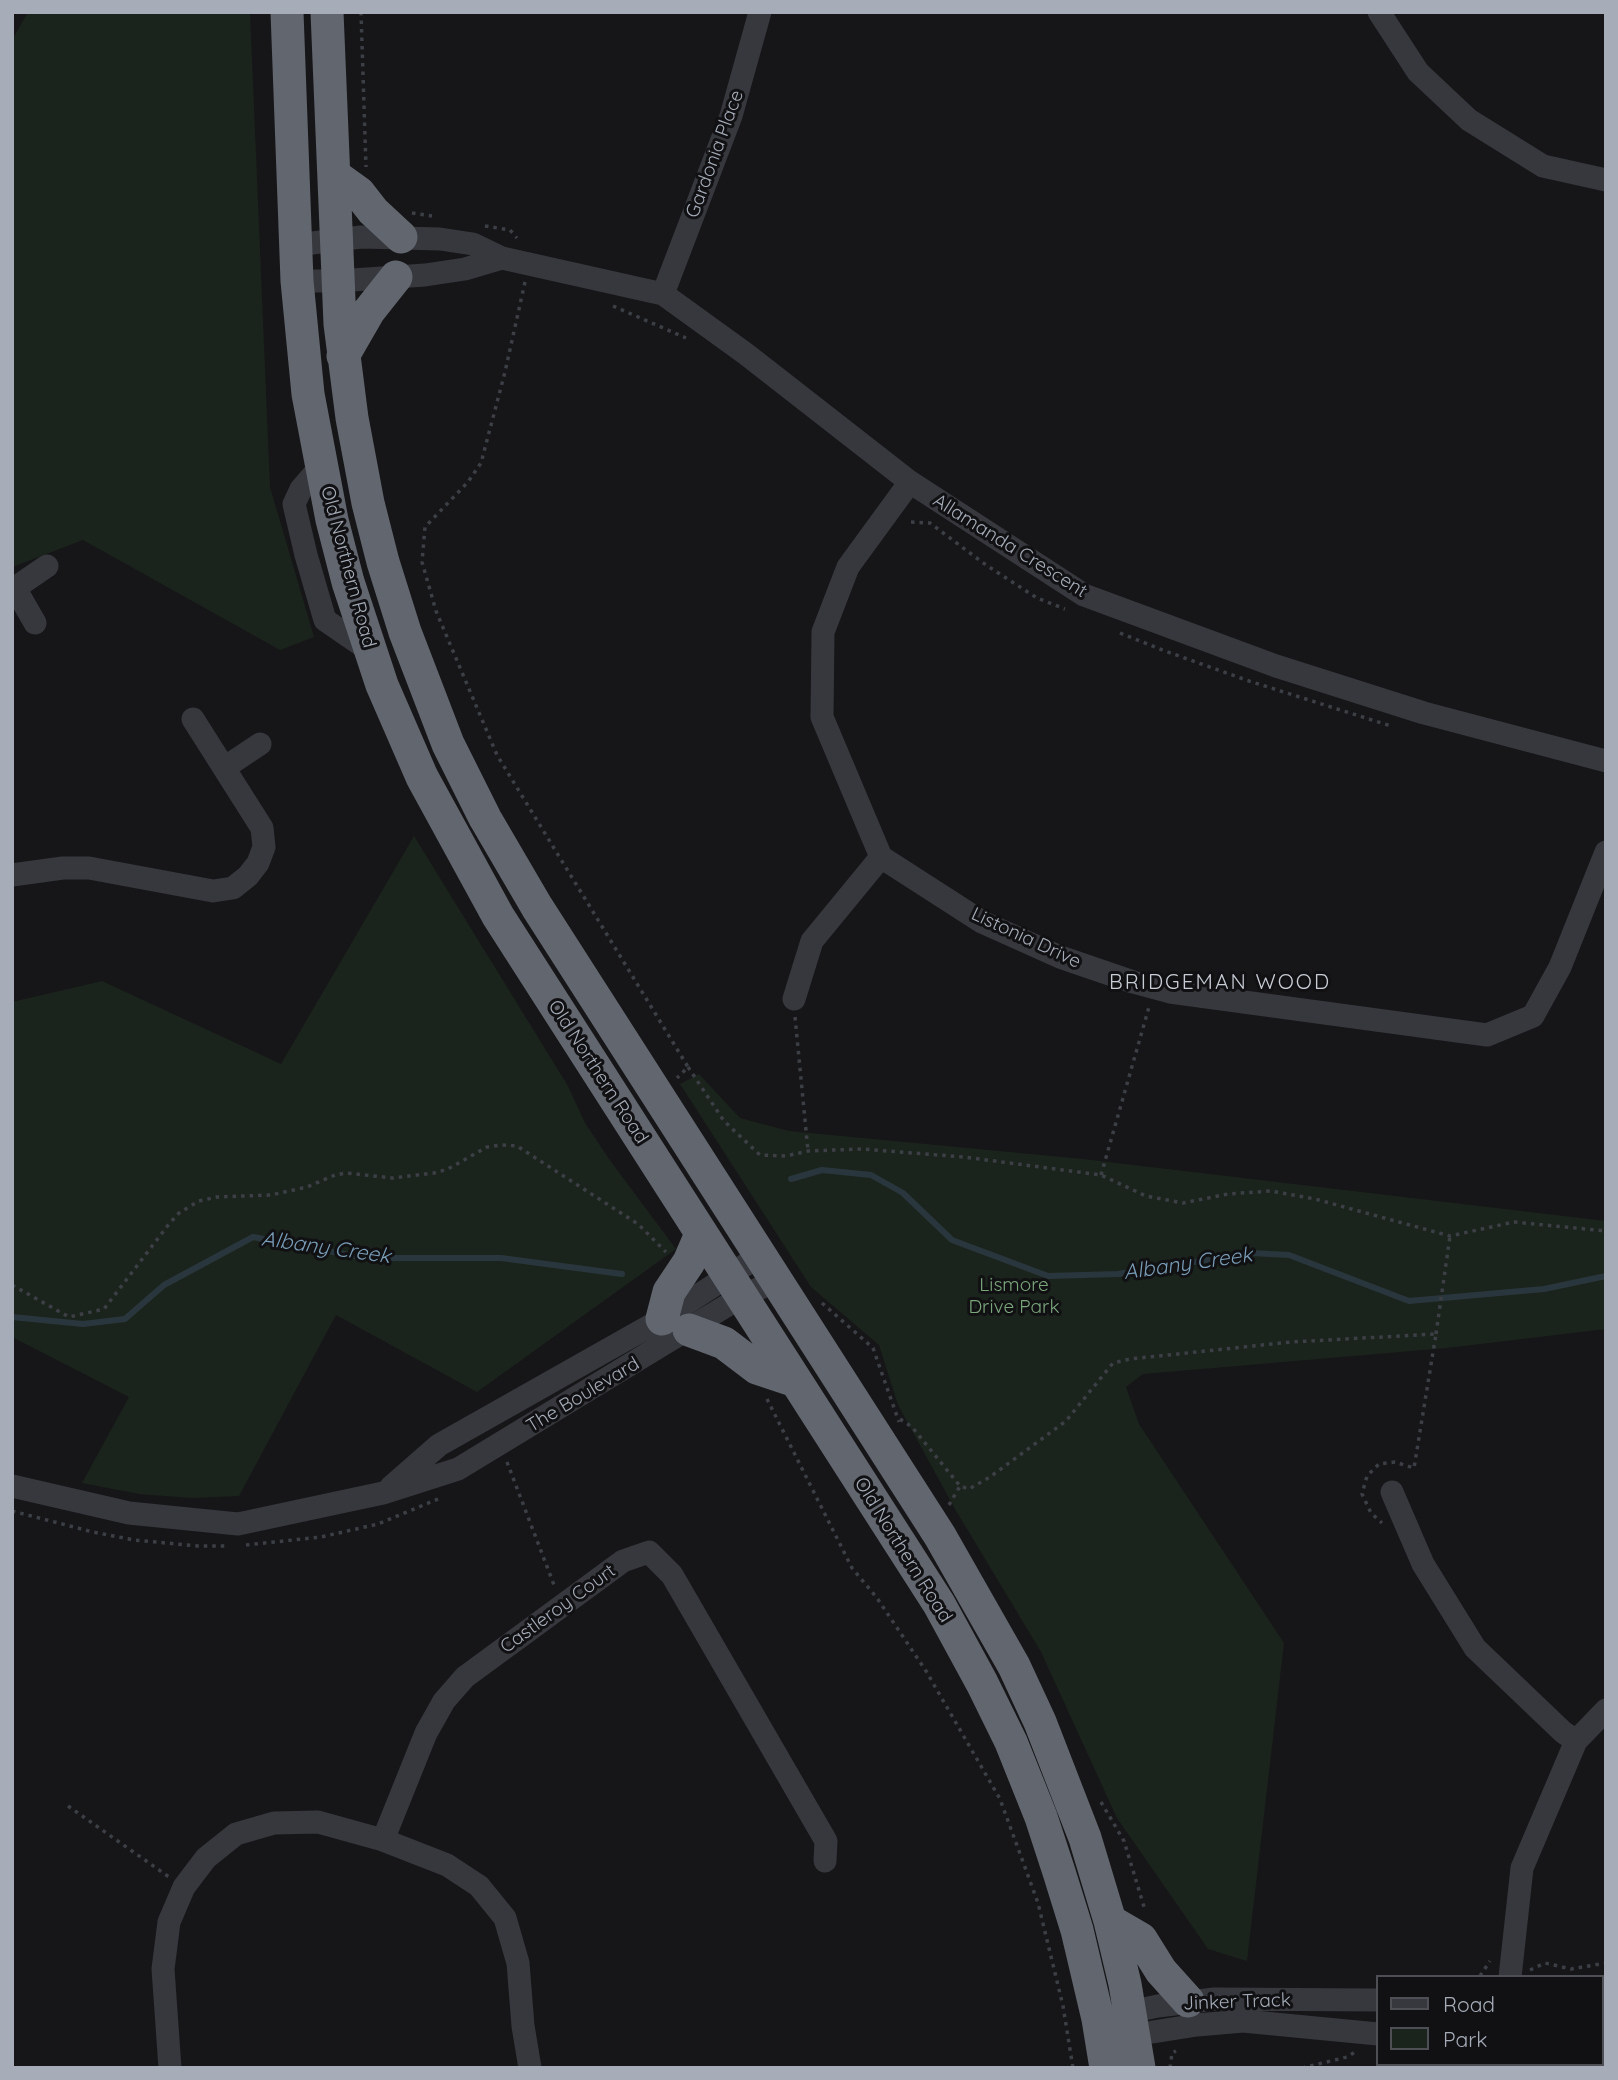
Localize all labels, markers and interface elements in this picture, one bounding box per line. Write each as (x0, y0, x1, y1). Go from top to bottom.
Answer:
street label: Gardonia Place (681, 87, 749, 221)
street label: Old Northern Road (315, 484, 381, 650)
street label: Allamanda Crescent (929, 489, 1091, 603)
street label: Listonia Drive (968, 903, 1084, 973)
district label: BRIDGEMAN WOOD (1111, 970, 1329, 996)
street label: Old Northern Road (543, 996, 653, 1148)
water label: Albany Creek (260, 1226, 392, 1270)
water label: Albany Creek (1122, 1242, 1254, 1286)
park label: Lismore Drive Park (968, 1274, 1060, 1318)
street label: The Boulevard (522, 1352, 644, 1438)
street label: Old Northern Road (849, 1473, 957, 1627)
street label: Castleroy Court (496, 1560, 620, 1658)
legend (1376, 1975, 1604, 2066)
street label: Jinker Track (1183, 1989, 1291, 2015)
text: Road (1443, 1991, 1495, 2017)
text: Park (1443, 2026, 1487, 2052)

